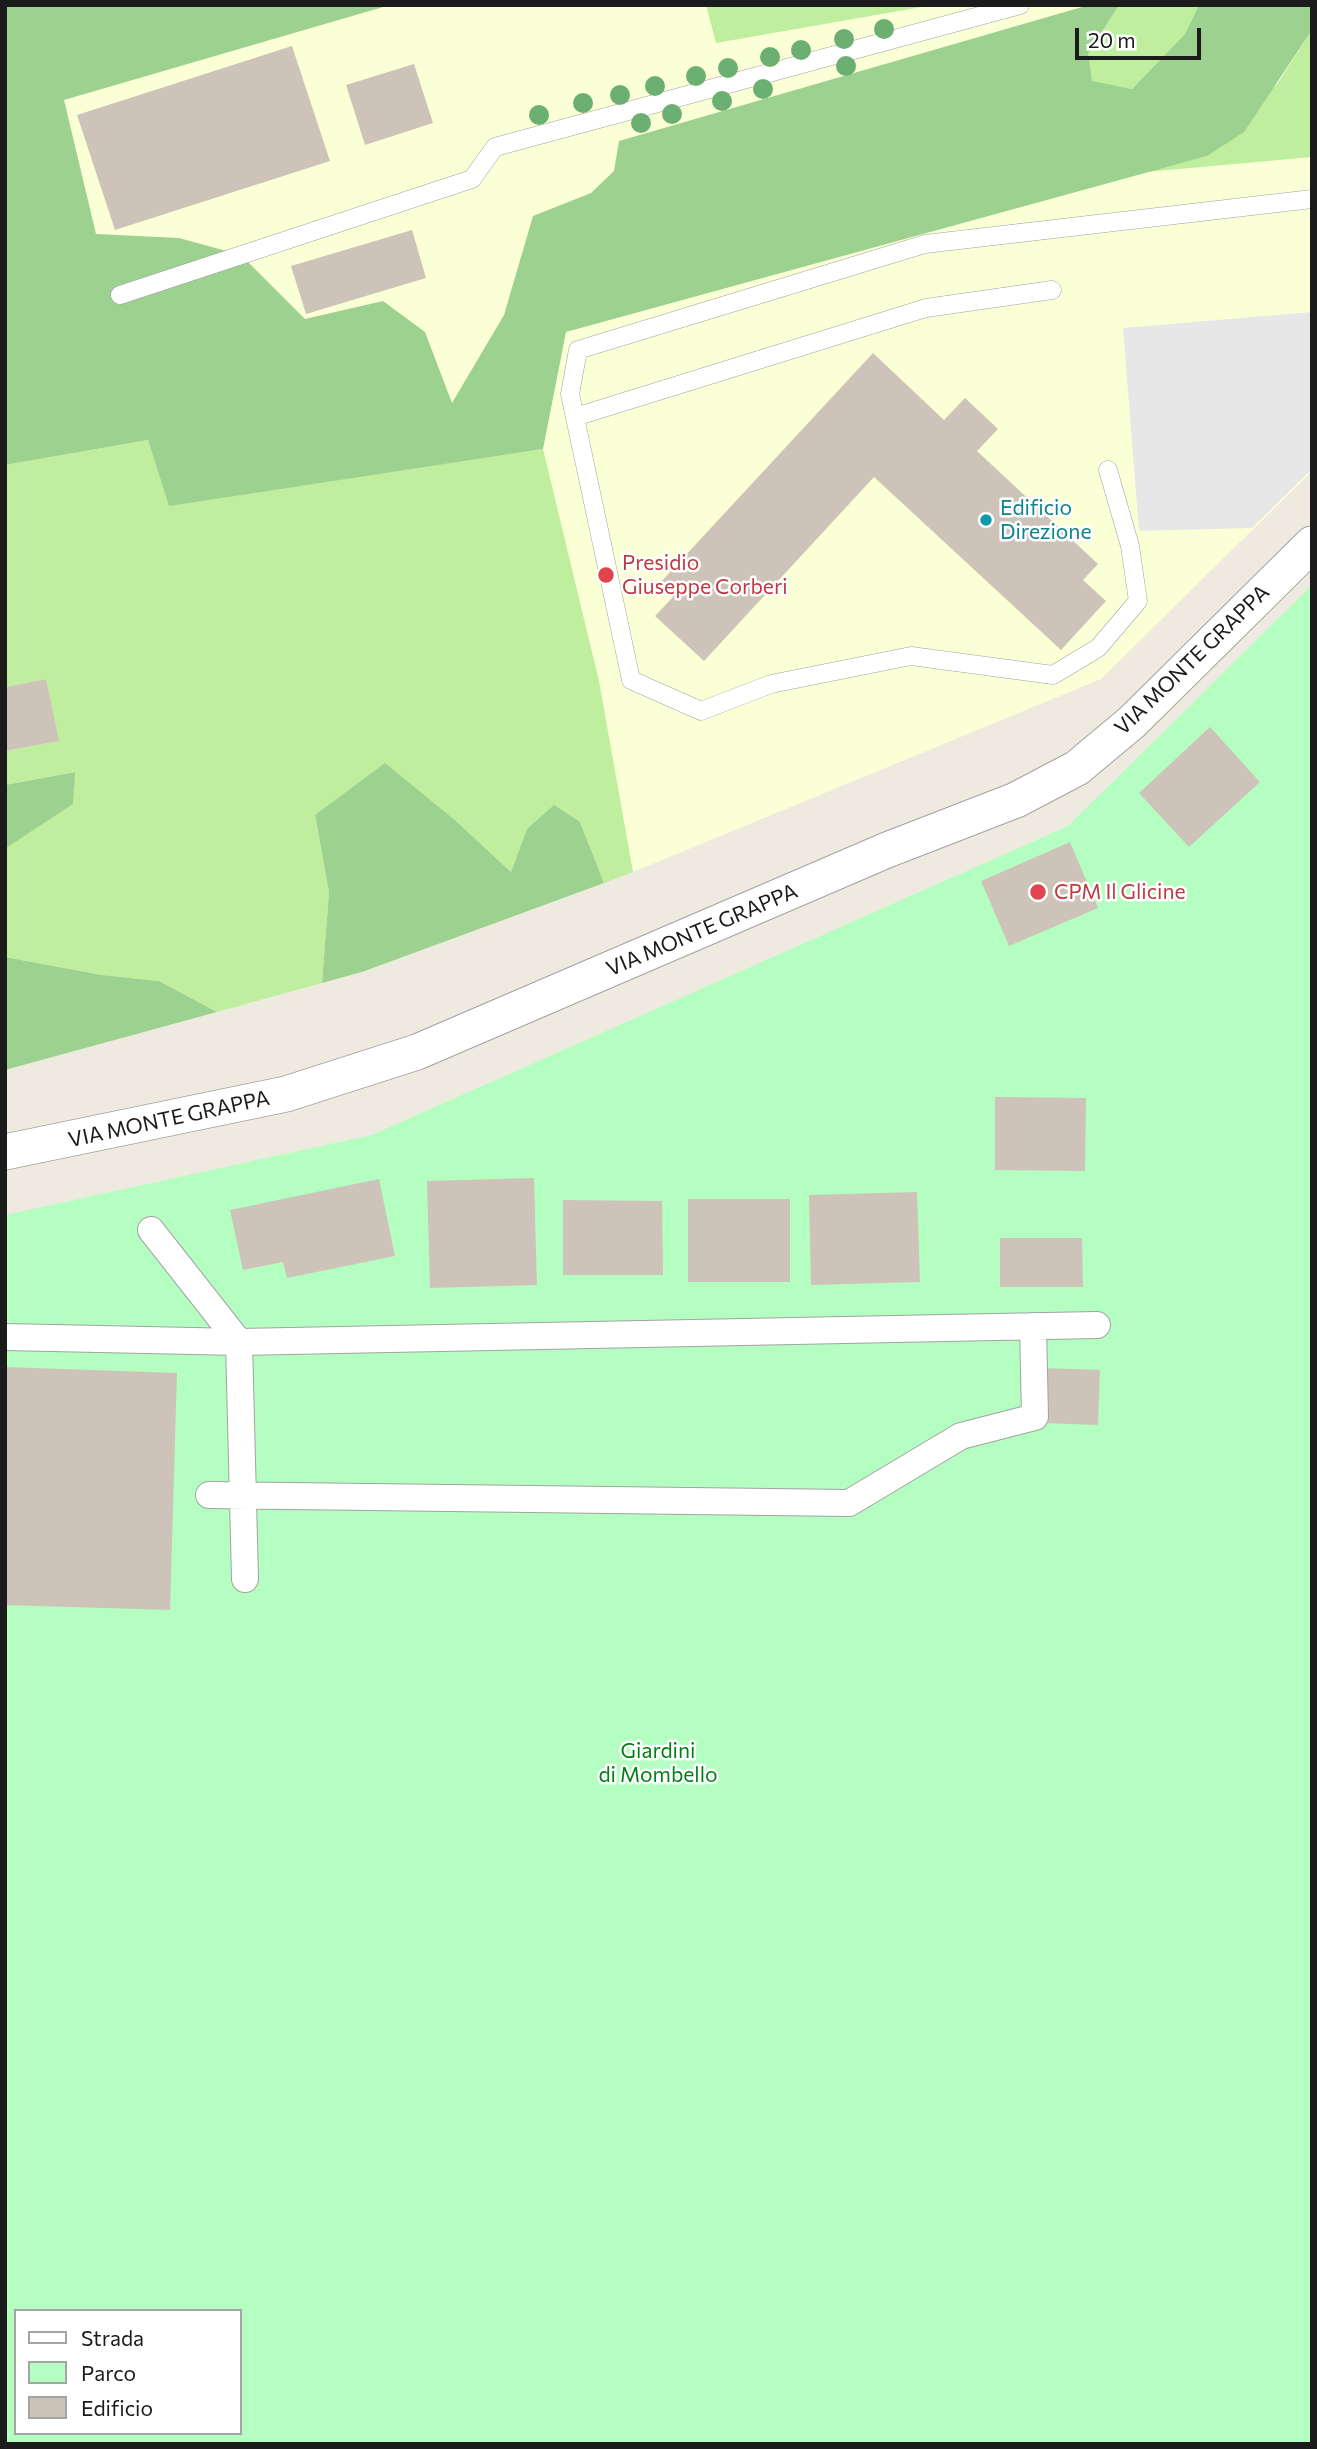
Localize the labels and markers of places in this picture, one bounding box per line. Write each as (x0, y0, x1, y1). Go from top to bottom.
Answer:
place label: Edificio Direzione (1000, 495, 1091, 545)
marker: Edificio Direzione (978, 512, 994, 528)
place label: Presidio Giuseppe Corberi (622, 550, 788, 600)
marker: Presidio Giuseppe Corberi (596, 565, 616, 585)
place label: CPM Il Glicine (1054, 879, 1186, 905)
marker: CPM Il Glicine (1028, 882, 1048, 902)

